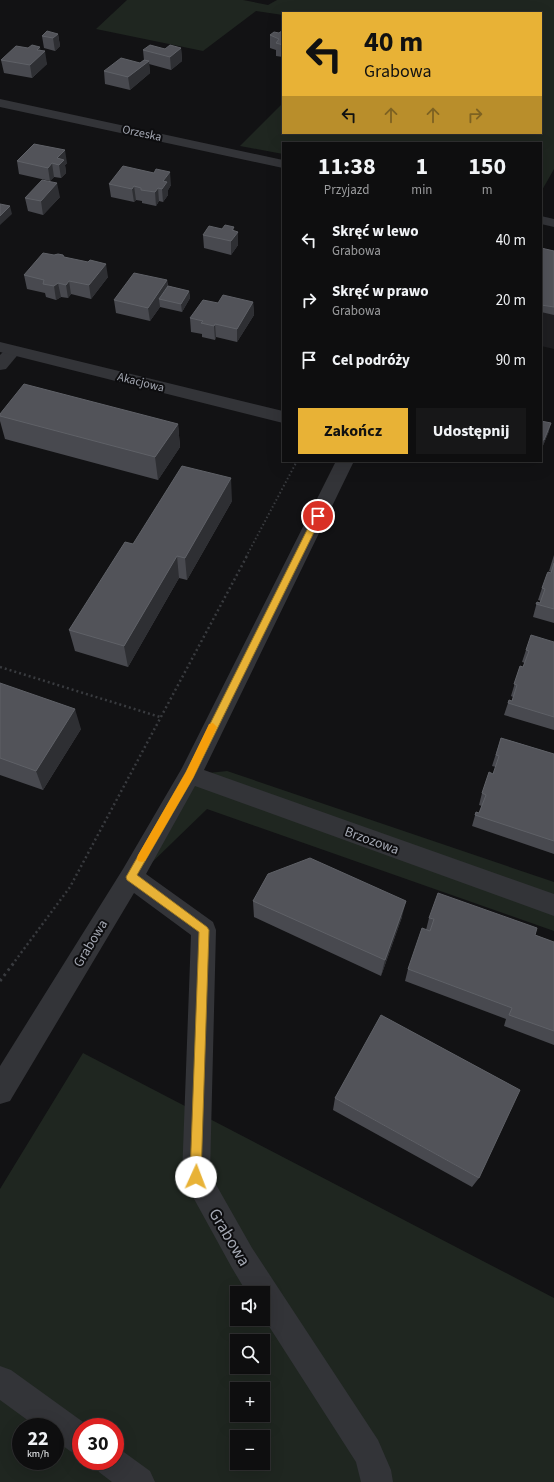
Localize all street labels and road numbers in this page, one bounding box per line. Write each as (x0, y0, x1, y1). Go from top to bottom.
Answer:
street label: Orzeska (121, 121, 163, 146)
street label: Akacjowa (116, 368, 166, 397)
street label: Brzozowa (342, 822, 402, 860)
street label: Grabowa (69, 916, 113, 971)
street label: Grabowa (202, 1204, 256, 1271)

